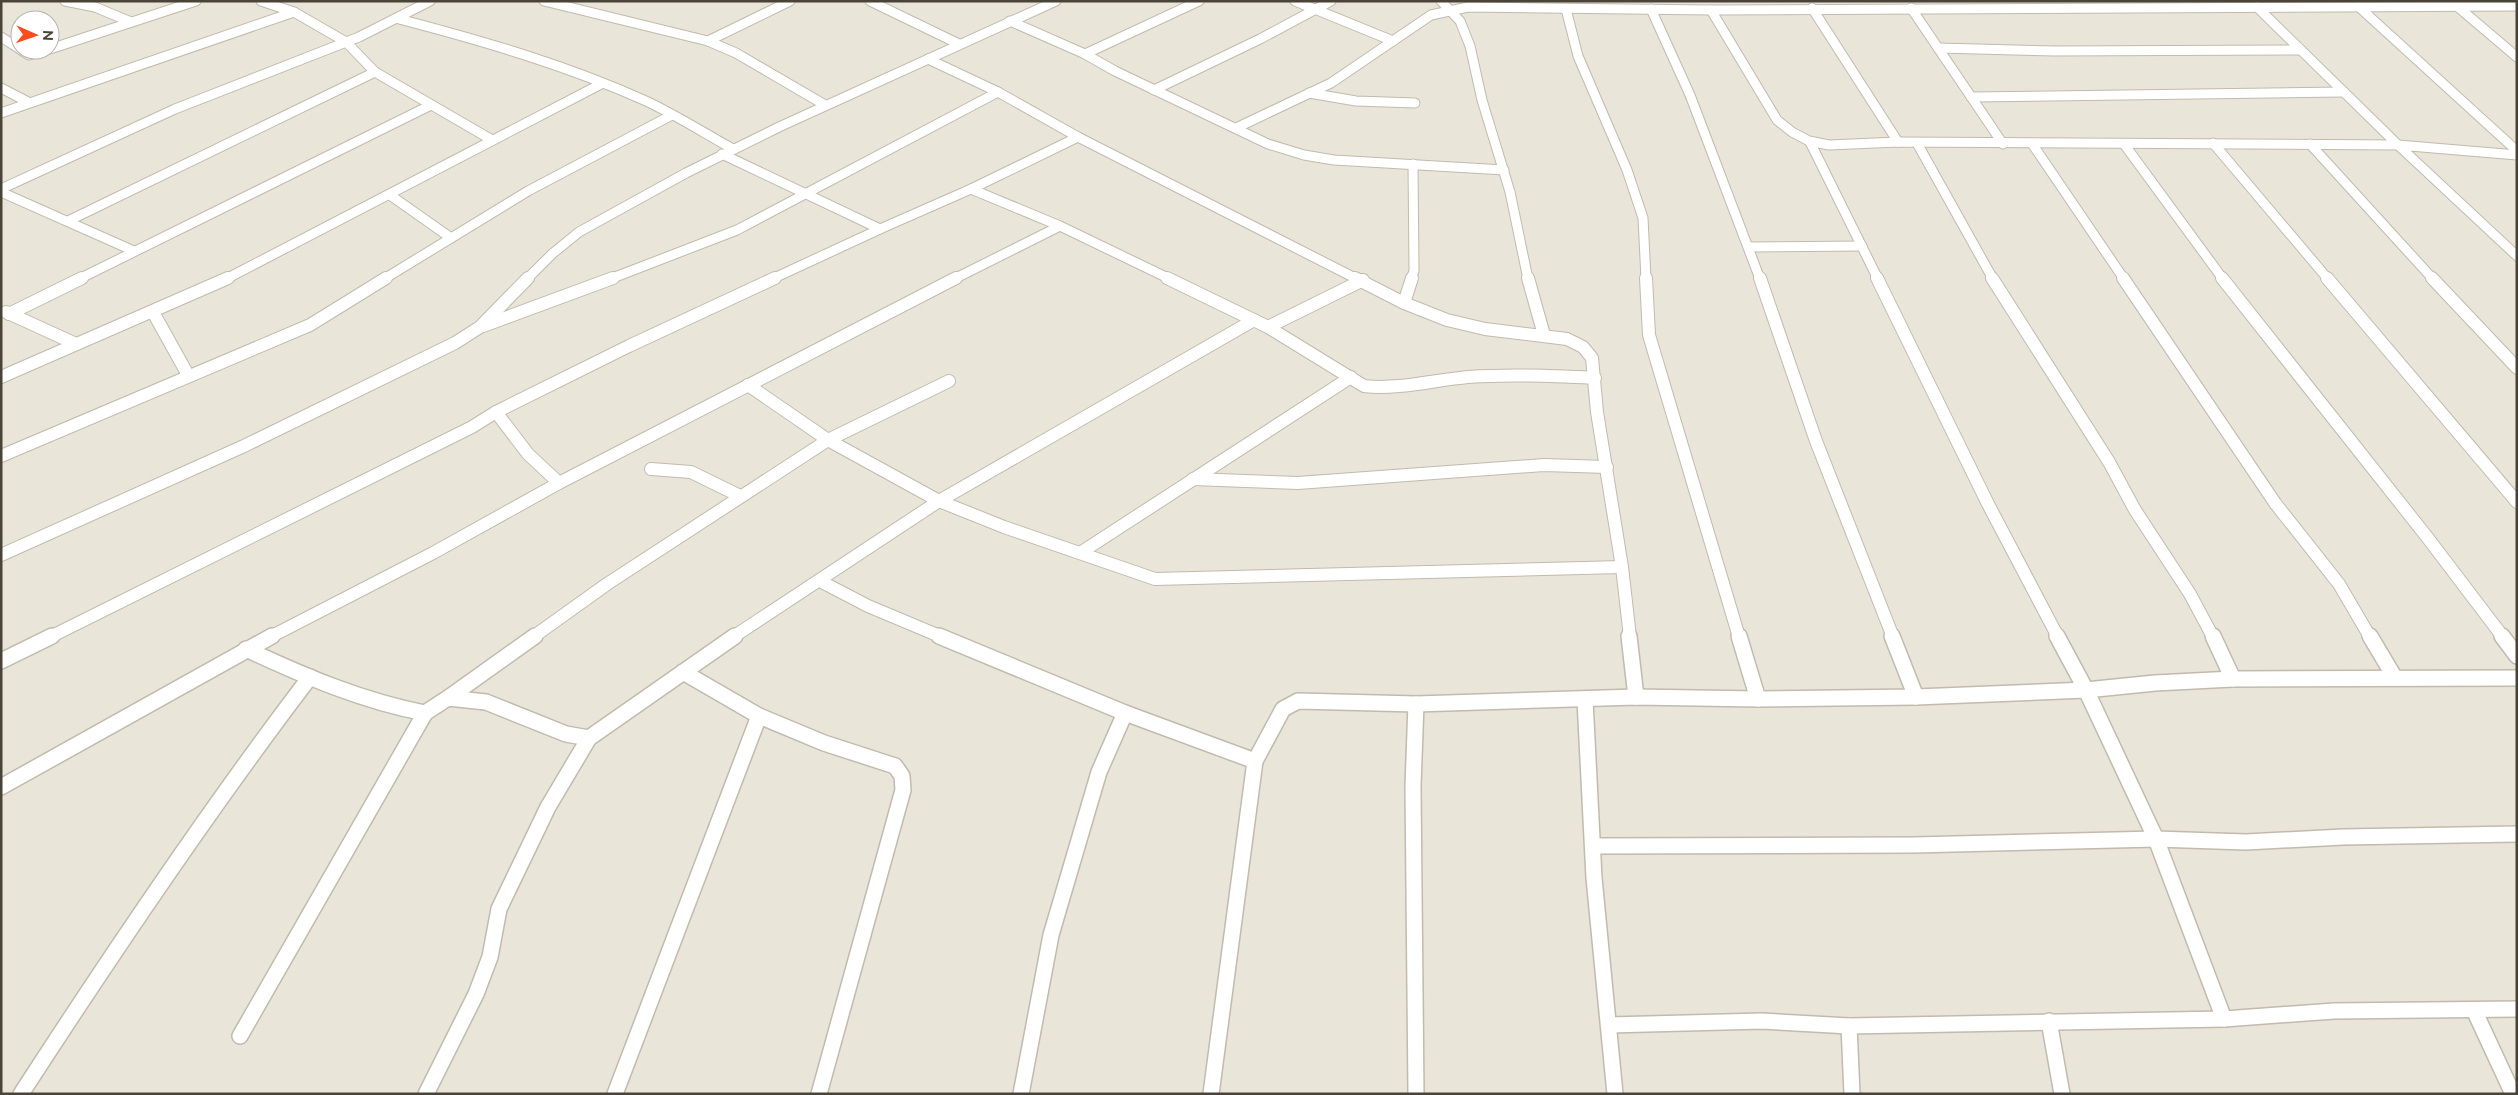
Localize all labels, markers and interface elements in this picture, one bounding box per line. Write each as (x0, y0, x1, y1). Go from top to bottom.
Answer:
north arrow (10, 10, 60, 60)
text: N (40, 30, 56, 41)

